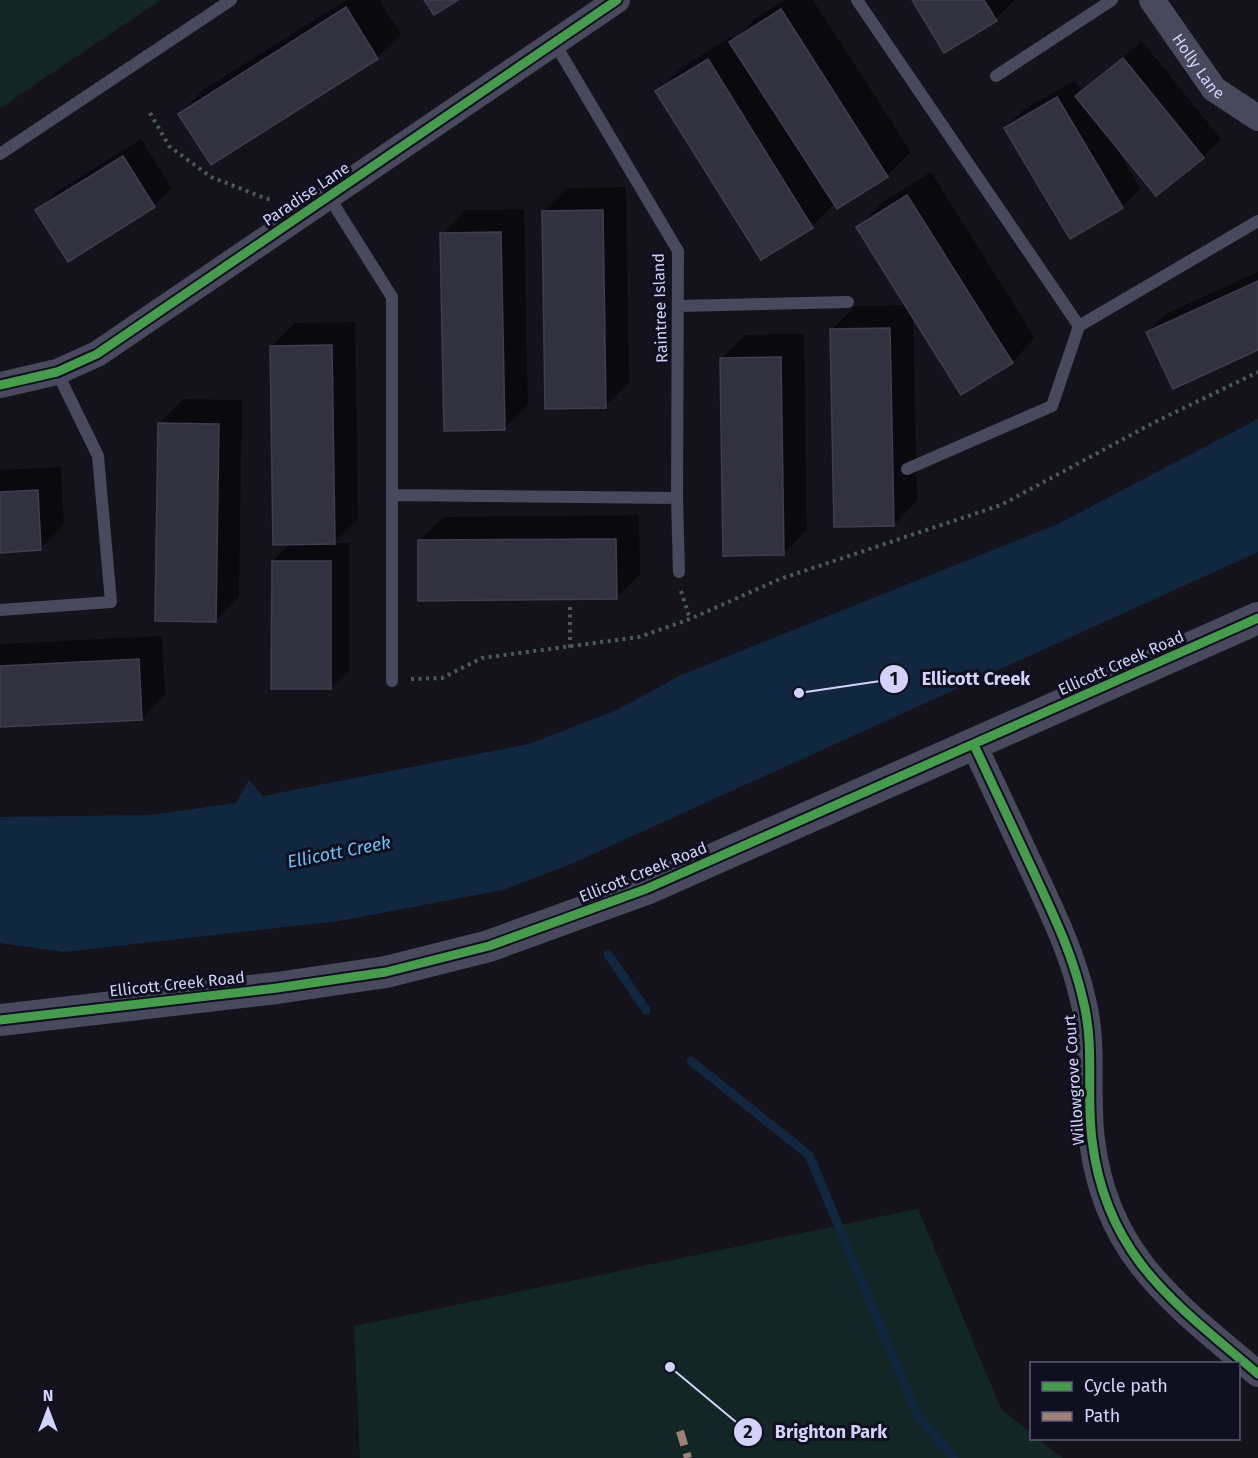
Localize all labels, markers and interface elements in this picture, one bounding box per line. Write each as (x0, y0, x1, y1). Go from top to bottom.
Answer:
street label: Holly Lane (1169, 30, 1228, 103)
street label: Paradise Lane (259, 158, 353, 230)
street label: Raintree Island (649, 253, 671, 363)
street label: Ellicott Creek Road (1055, 627, 1187, 699)
callout: Ellicott Creek (879, 661, 1042, 697)
text: 1 (890, 668, 898, 690)
text: Ellicott Creek (922, 668, 1031, 690)
water label: Ellicott Creek (285, 831, 393, 873)
street label: Ellicott Creek Road (576, 838, 710, 906)
street label: Ellicott Creek Road (108, 967, 246, 1001)
street label: Willowgrove Court (1060, 1014, 1088, 1146)
legend (1030, 1362, 1240, 1440)
text: Cycle path (1084, 1375, 1168, 1397)
north arrow (18, 1380, 78, 1440)
text: N (43, 1386, 53, 1405)
text: Path (1084, 1405, 1120, 1427)
callout: Brighton Park (733, 1414, 899, 1450)
text: 2 (743, 1421, 753, 1443)
text: Brighton Park (775, 1421, 888, 1443)

